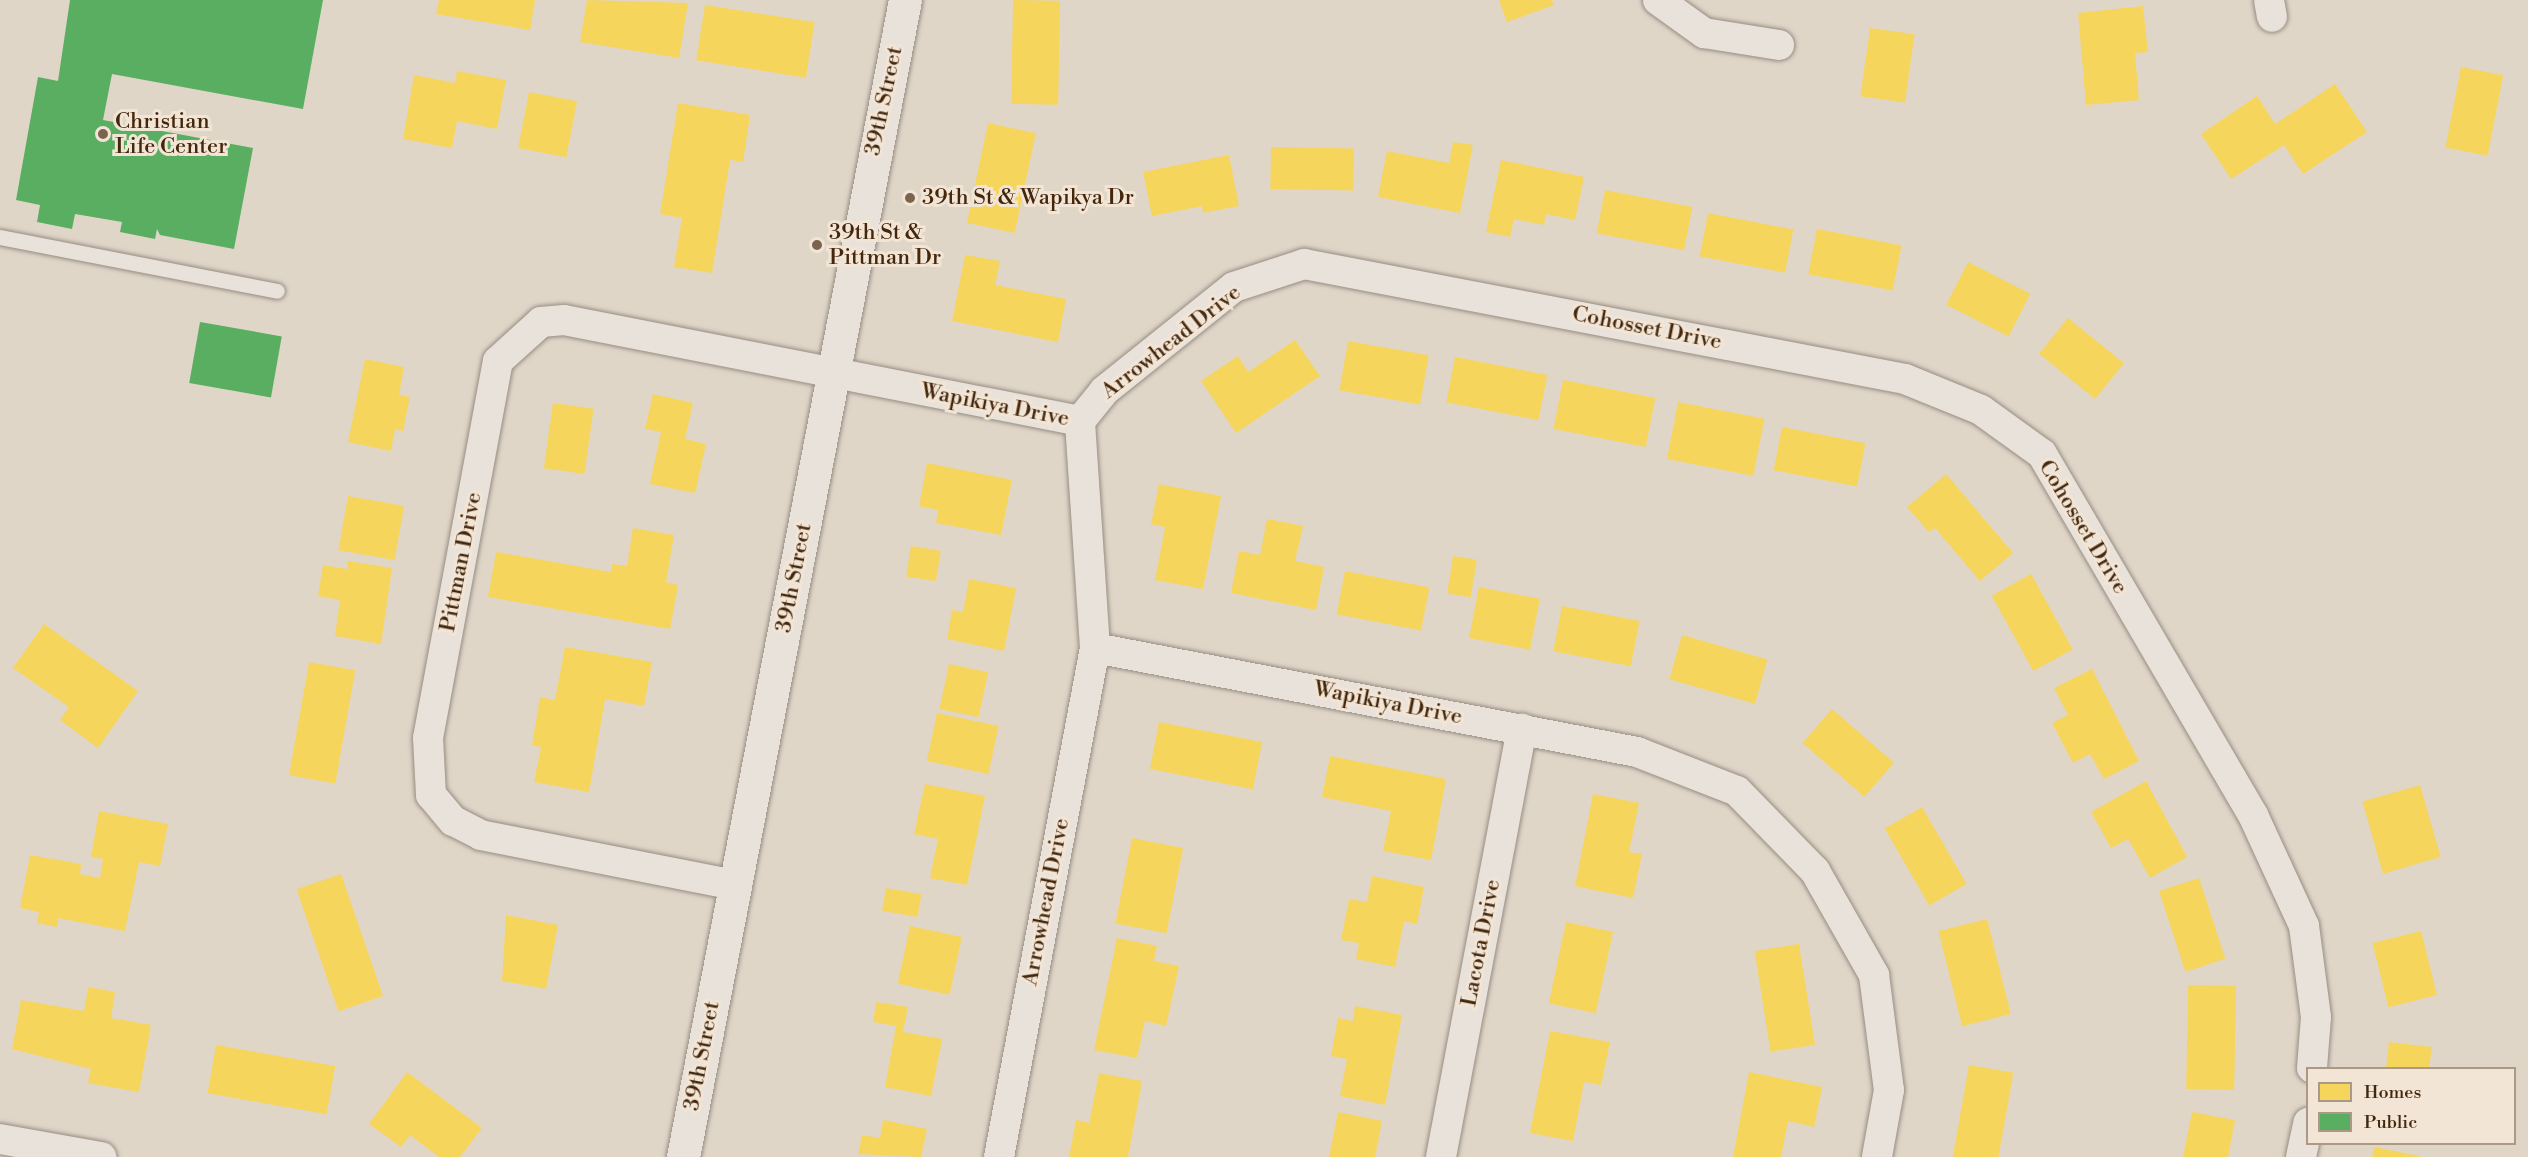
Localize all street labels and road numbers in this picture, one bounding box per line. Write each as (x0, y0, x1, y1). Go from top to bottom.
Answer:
street label: 39th Street (860, 44, 908, 158)
street label: Arrowhead Drive (1096, 279, 1246, 405)
street label: Cohosset Drive (1570, 301, 1724, 355)
street label: Wapikiya Drive (919, 378, 1071, 432)
street label: Cohosset Drive (2033, 455, 2133, 599)
street label: Pittman Drive (435, 490, 487, 634)
street label: 39th Street (770, 521, 818, 635)
street label: Wapikiya Drive (1312, 676, 1464, 730)
street label: Arrowhead Drive (1017, 816, 1075, 988)
street label: Lacota Drive (1456, 877, 1506, 1009)
street label: 39th Street (678, 999, 726, 1113)

